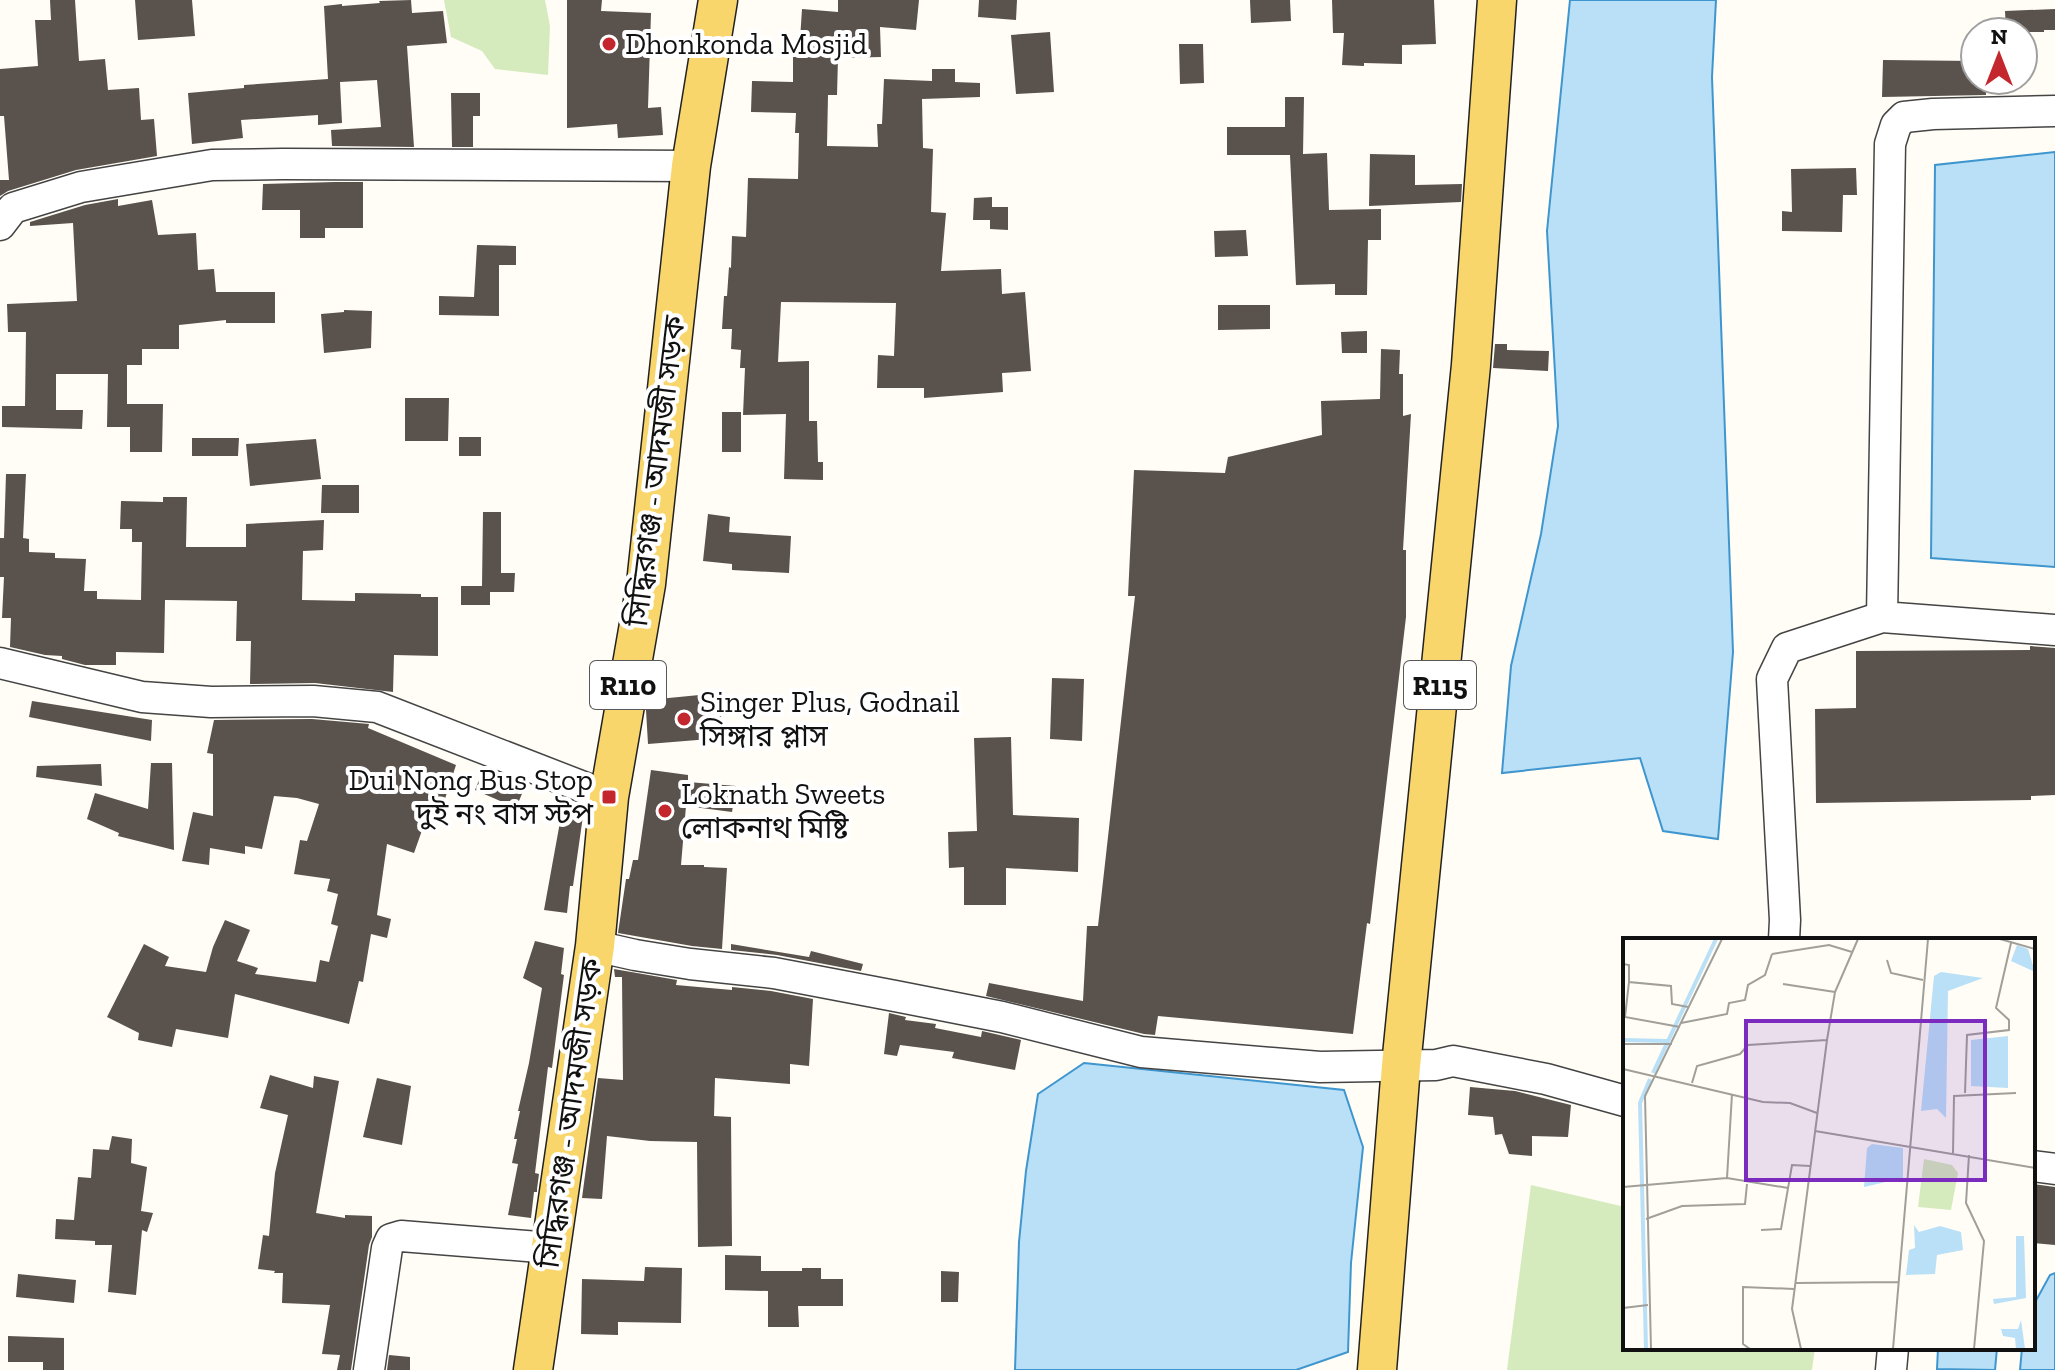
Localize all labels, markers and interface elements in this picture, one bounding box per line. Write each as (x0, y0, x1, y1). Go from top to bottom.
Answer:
north arrow (1959, 16, 2039, 96)
text: N (1991, 23, 2008, 50)
place label: Dhonkonda Mosjid (625, 26, 868, 62)
marker: Dhonkonda Mosjid (600, 35, 618, 53)
street label: সিদ্ধিরগঞ্জ - আদমজী সড়ক (619, 313, 693, 629)
road number: R110 (590, 661, 666, 709)
road number: R115 (1404, 661, 1476, 709)
place label: Singer Plus, Godnail সিঙ্গার প্লাস (699, 684, 960, 754)
marker: Singer Plus, Godnail সিঙ্গার প্লাস (675, 710, 693, 728)
place label: Dui Nong Bus Stop দুই নং বাস স্টপ (349, 762, 594, 832)
place label: Loknath Sweets লোকনাথ মিষ্টি (681, 776, 885, 846)
marker: Dui Nong Bus Stop দুই নং বাস স্টপ (600, 788, 618, 806)
marker: Loknath Sweets লোকনাথ মিষ্টি (656, 802, 674, 820)
inset map (1623, 938, 2035, 1350)
street label: সিদ্ধিরগঞ্জ - আদমজী সড়ক (530, 955, 610, 1271)

